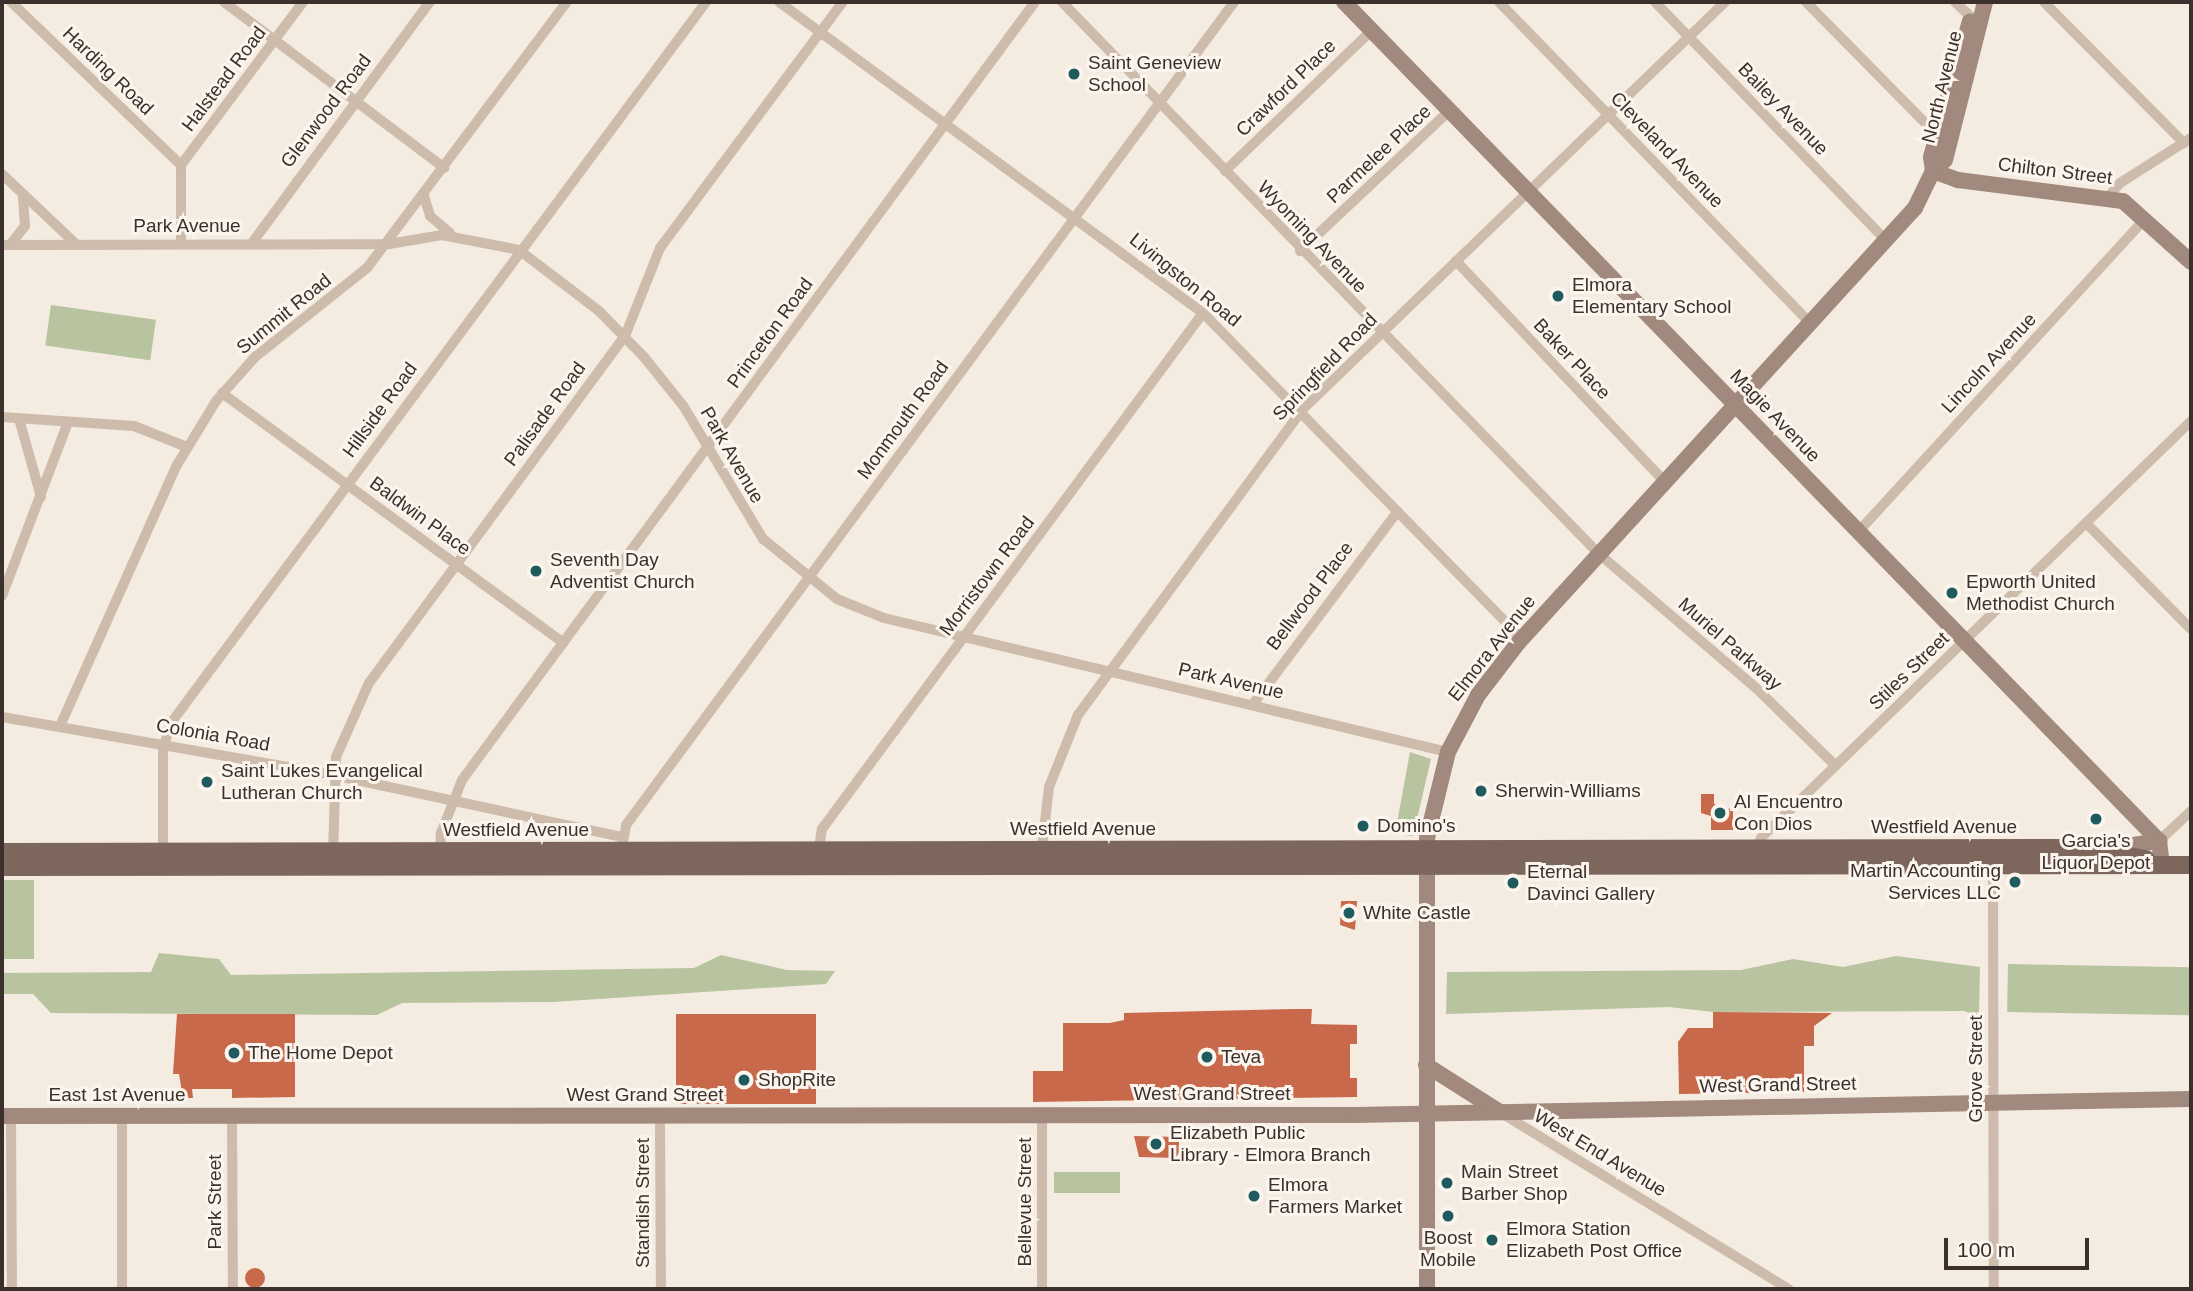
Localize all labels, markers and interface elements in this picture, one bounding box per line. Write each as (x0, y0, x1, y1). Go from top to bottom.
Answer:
street label: Harding Road (58, 22, 158, 120)
street label: Halstead Road (177, 22, 271, 136)
street label: North Avenue (1917, 28, 1967, 146)
street label: Crawford Place (1231, 35, 1341, 141)
street label: Glenwood Road (276, 50, 376, 172)
place label: Saint Geneview School (1088, 52, 1221, 96)
street label: Bailey Avenue (1733, 58, 1833, 160)
marker: Saint Geneview School (1066, 66, 1082, 82)
street label: Cleveland Avenue (1605, 87, 1729, 213)
street label: Parmelee Place (1322, 100, 1436, 208)
street label: Chilton Street (1996, 153, 2114, 189)
street label: Wyoming Avenue (1252, 176, 1372, 298)
street label: Park Avenue (133, 215, 241, 237)
street label: Livingston Road (1125, 228, 1245, 332)
street label: Summit Road (232, 269, 336, 359)
street label: Princeton Road (722, 273, 818, 393)
place label: Elmora Elementary School (1572, 274, 1731, 318)
marker: Elmora Elementary School (1550, 288, 1566, 304)
street label: Lincoln Avenue (1936, 308, 2042, 418)
street label: Springfield Road (1268, 309, 1382, 425)
street label: Baker Place (1529, 314, 1615, 404)
street label: Monmouth Road (852, 356, 954, 484)
street label: Palisade Road (499, 357, 591, 471)
street label: Hillside Road (338, 358, 422, 462)
street label: Magie Avenue (1725, 365, 1825, 467)
street label: Park Avenue (695, 402, 769, 508)
street label: Baldwin Place (365, 472, 475, 560)
street label: Morristown Road (935, 512, 1039, 640)
street label: Bellwood Place (1262, 537, 1358, 655)
place label: Seventh Day Adventist Church (550, 549, 695, 593)
marker: Seventh Day Adventist Church (528, 563, 544, 579)
place label: Epworth United Methodist Church (1966, 571, 2115, 615)
marker: Epworth United Methodist Church (1944, 585, 1960, 601)
street label: Elmora Avenue (1443, 590, 1541, 706)
street label: Muriel Parkway (1674, 593, 1786, 695)
street label: Stiles Street (1864, 627, 1954, 715)
street label: Park Avenue (1176, 658, 1286, 704)
street label: Colonia Road (154, 714, 272, 756)
place label: Saint Lukes Evangelical Lutheran Church (221, 760, 423, 804)
marker: Saint Lukes Evangelical Lutheran Church (199, 774, 215, 790)
place label: Sherwin-Williams (1495, 780, 1641, 802)
marker: Sherwin-Williams (1473, 783, 1489, 799)
place label: Al Encuentro Con Dios (1734, 791, 1843, 835)
marker: Al Encuentro Con Dios (1712, 805, 1728, 821)
marker: Garcia's Liquor Depot (2088, 811, 2104, 827)
place label: Domino's (1377, 815, 1456, 837)
street label: Westfield Avenue (1870, 816, 2018, 838)
street label: Westfield Avenue (1009, 818, 1157, 840)
marker: Domino's (1355, 818, 1371, 834)
street label: Westfield Avenue (442, 819, 590, 841)
place label: Garcia's Liquor Depot (2042, 830, 2150, 874)
place label: Martin Accounting Services LLC (1849, 860, 2001, 904)
place label: Eternal Davinci Gallery (1527, 861, 1655, 905)
marker: Martin Accounting Services LLC (2007, 874, 2023, 890)
marker: Eternal Davinci Gallery (1505, 875, 1521, 891)
place label: White Castle (1363, 902, 1471, 924)
marker: White Castle (1341, 905, 1357, 921)
street label: Grove Street (1965, 1015, 1987, 1123)
place label: The Home Depot (248, 1042, 393, 1064)
marker: The Home Depot (226, 1045, 242, 1061)
place label: Teva (1221, 1046, 1261, 1068)
marker: Teva (1199, 1049, 1215, 1065)
place label: ShopRite (758, 1069, 836, 1091)
marker: ShopRite (736, 1072, 752, 1088)
street label: West Grand Street (1699, 1072, 1857, 1098)
street label: West Grand Street (1134, 1083, 1290, 1105)
street label: East 1st Avenue (48, 1084, 186, 1106)
street label: West Grand Street (567, 1084, 723, 1106)
street label: West End Avenue (1529, 1104, 1671, 1202)
place label: Elizabeth Public Library - Elmora Branch (1170, 1122, 1371, 1166)
marker: Elizabeth Public Library - Elmora Branch (1148, 1136, 1164, 1152)
street label: Standish Street (632, 1138, 654, 1268)
street label: Bellevue Street (1014, 1138, 1036, 1266)
street label: Park Street (204, 1154, 226, 1250)
place label: Main Street Barber Shop (1461, 1161, 1568, 1205)
place label: Elmora Farmers Market (1268, 1174, 1402, 1218)
marker: Main Street Barber Shop (1439, 1175, 1455, 1191)
marker: Elmora Farmers Market (1246, 1188, 1262, 1204)
marker: Boost Mobile (1440, 1208, 1456, 1224)
place label: Elmora Station Elizabeth Post Office (1506, 1218, 1682, 1262)
scale bar (1948, 1224, 2093, 1268)
place label: Boost Mobile (1420, 1227, 1476, 1271)
marker: Elmora Station Elizabeth Post Office (1484, 1232, 1500, 1248)
text: 100 m (1957, 1238, 2015, 1261)

